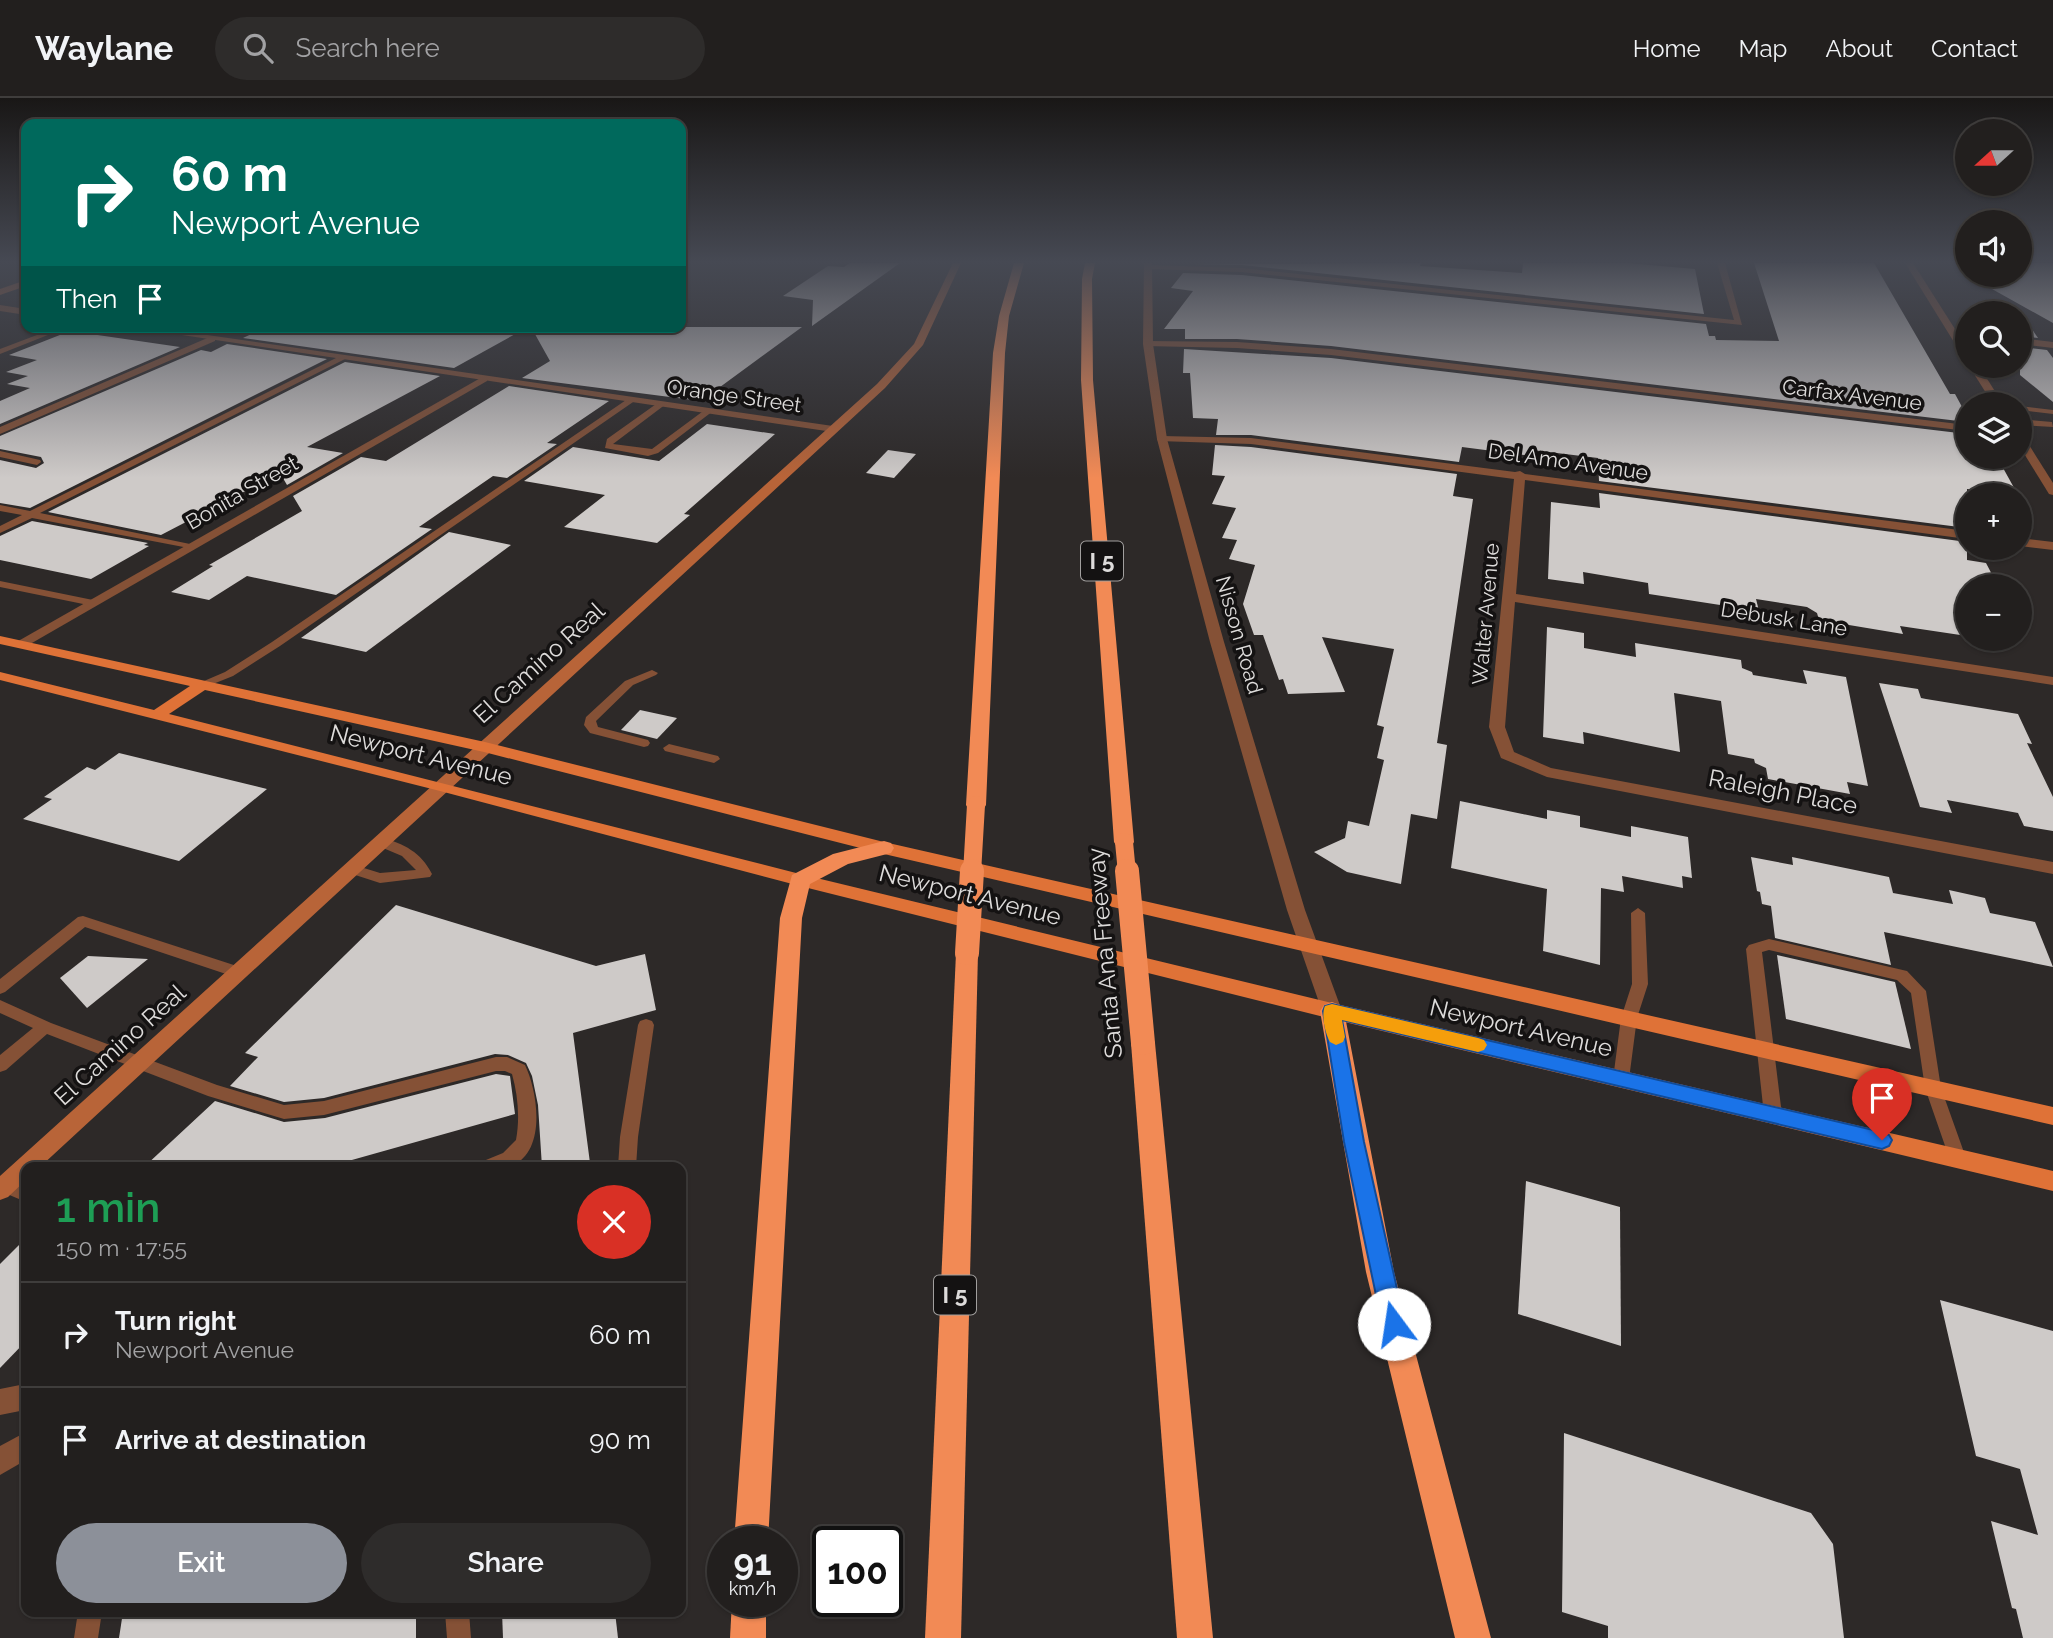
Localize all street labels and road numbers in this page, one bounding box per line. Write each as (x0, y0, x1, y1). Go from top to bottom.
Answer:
street label: Orange Street (665, 374, 803, 417)
street label: Carfax Avenue (1781, 374, 1923, 415)
street label: Del Amo Avenue (1486, 438, 1650, 485)
street label: Bonita Street (181, 450, 302, 535)
road number: I 5 (1081, 542, 1123, 580)
street label: Walter Avenue (1467, 542, 1504, 686)
street label: Nisson Road (1211, 573, 1268, 697)
street label: El Camino Real (467, 596, 611, 729)
street label: Debusk Lane (1719, 596, 1849, 641)
street label: Newport Avenue (327, 718, 515, 791)
street label: Raleigh Place (1706, 763, 1860, 820)
street label: Santa Ana Freeway (1081, 846, 1128, 1060)
street label: Newport Avenue (876, 858, 1064, 931)
street label: El Camino Real (48, 978, 192, 1111)
street label: Newport Avenue (1427, 992, 1615, 1063)
road number: I 5 (934, 1276, 976, 1314)

